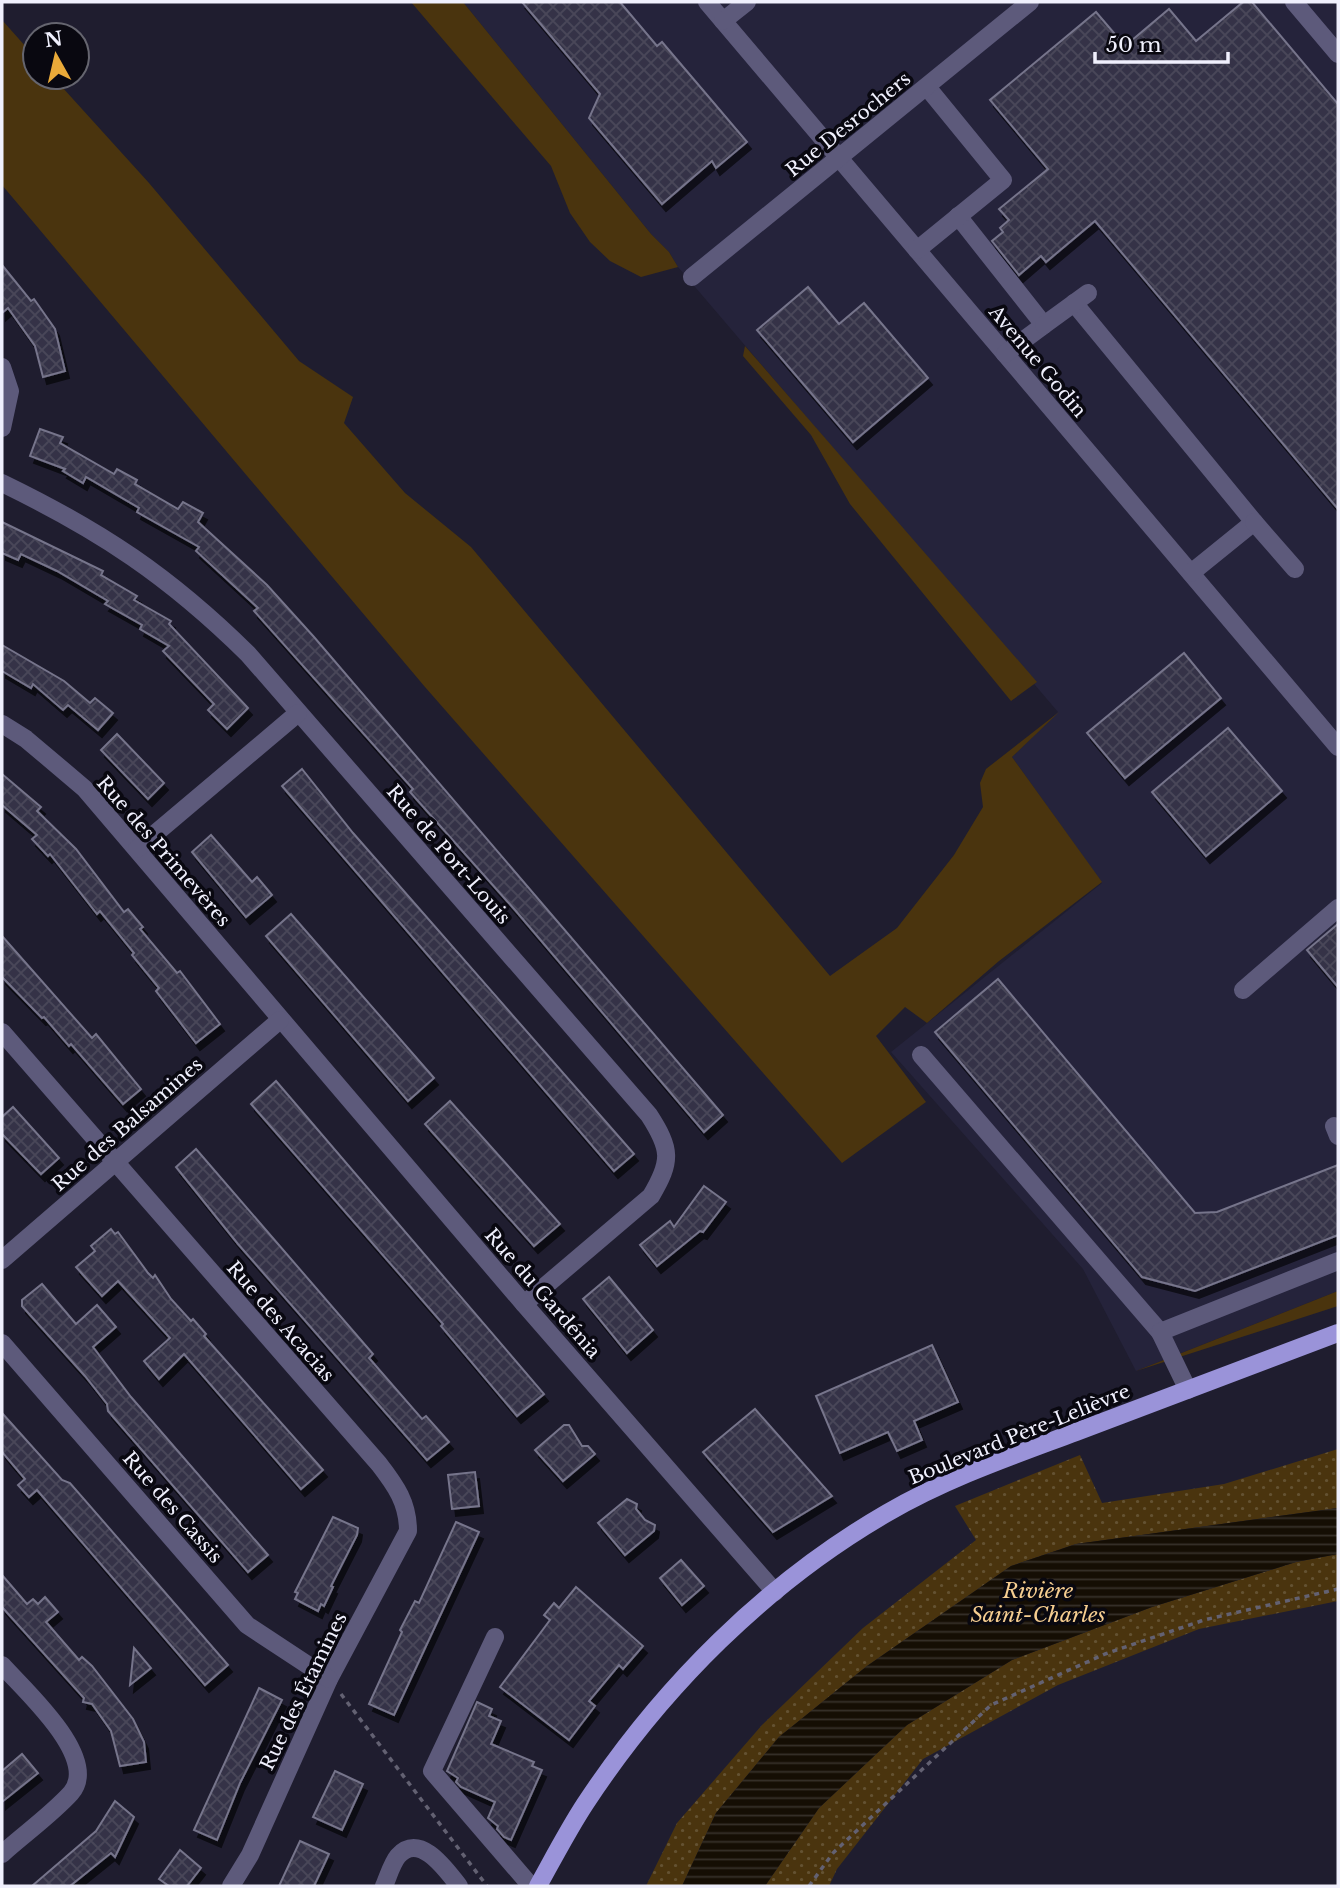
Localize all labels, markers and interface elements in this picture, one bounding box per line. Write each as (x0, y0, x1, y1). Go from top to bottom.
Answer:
north arrow (21, 21, 91, 91)
scale bar (1095, 21, 1228, 65)
text: N (43, 27, 64, 52)
text: 50 m (1106, 32, 1162, 58)
street label: Rue Desrochers (781, 67, 915, 182)
street label: Avenue Godin (983, 300, 1091, 422)
street label: Rue des Primevères (92, 771, 235, 931)
street label: Rue de Port-Louis (382, 780, 515, 929)
street label: Rue des Balsamines (47, 1053, 207, 1196)
street label: Rue du Gardénia (480, 1224, 606, 1363)
street label: Rue des Acacias (222, 1256, 339, 1386)
street label: Boulevard Père-Lelièvre (905, 1379, 1133, 1489)
street label: Rue des Cassis (118, 1447, 227, 1568)
water label: Rivière Saint-Charles (970, 1578, 1106, 1628)
street label: Rue des Étamines (255, 1609, 352, 1774)

